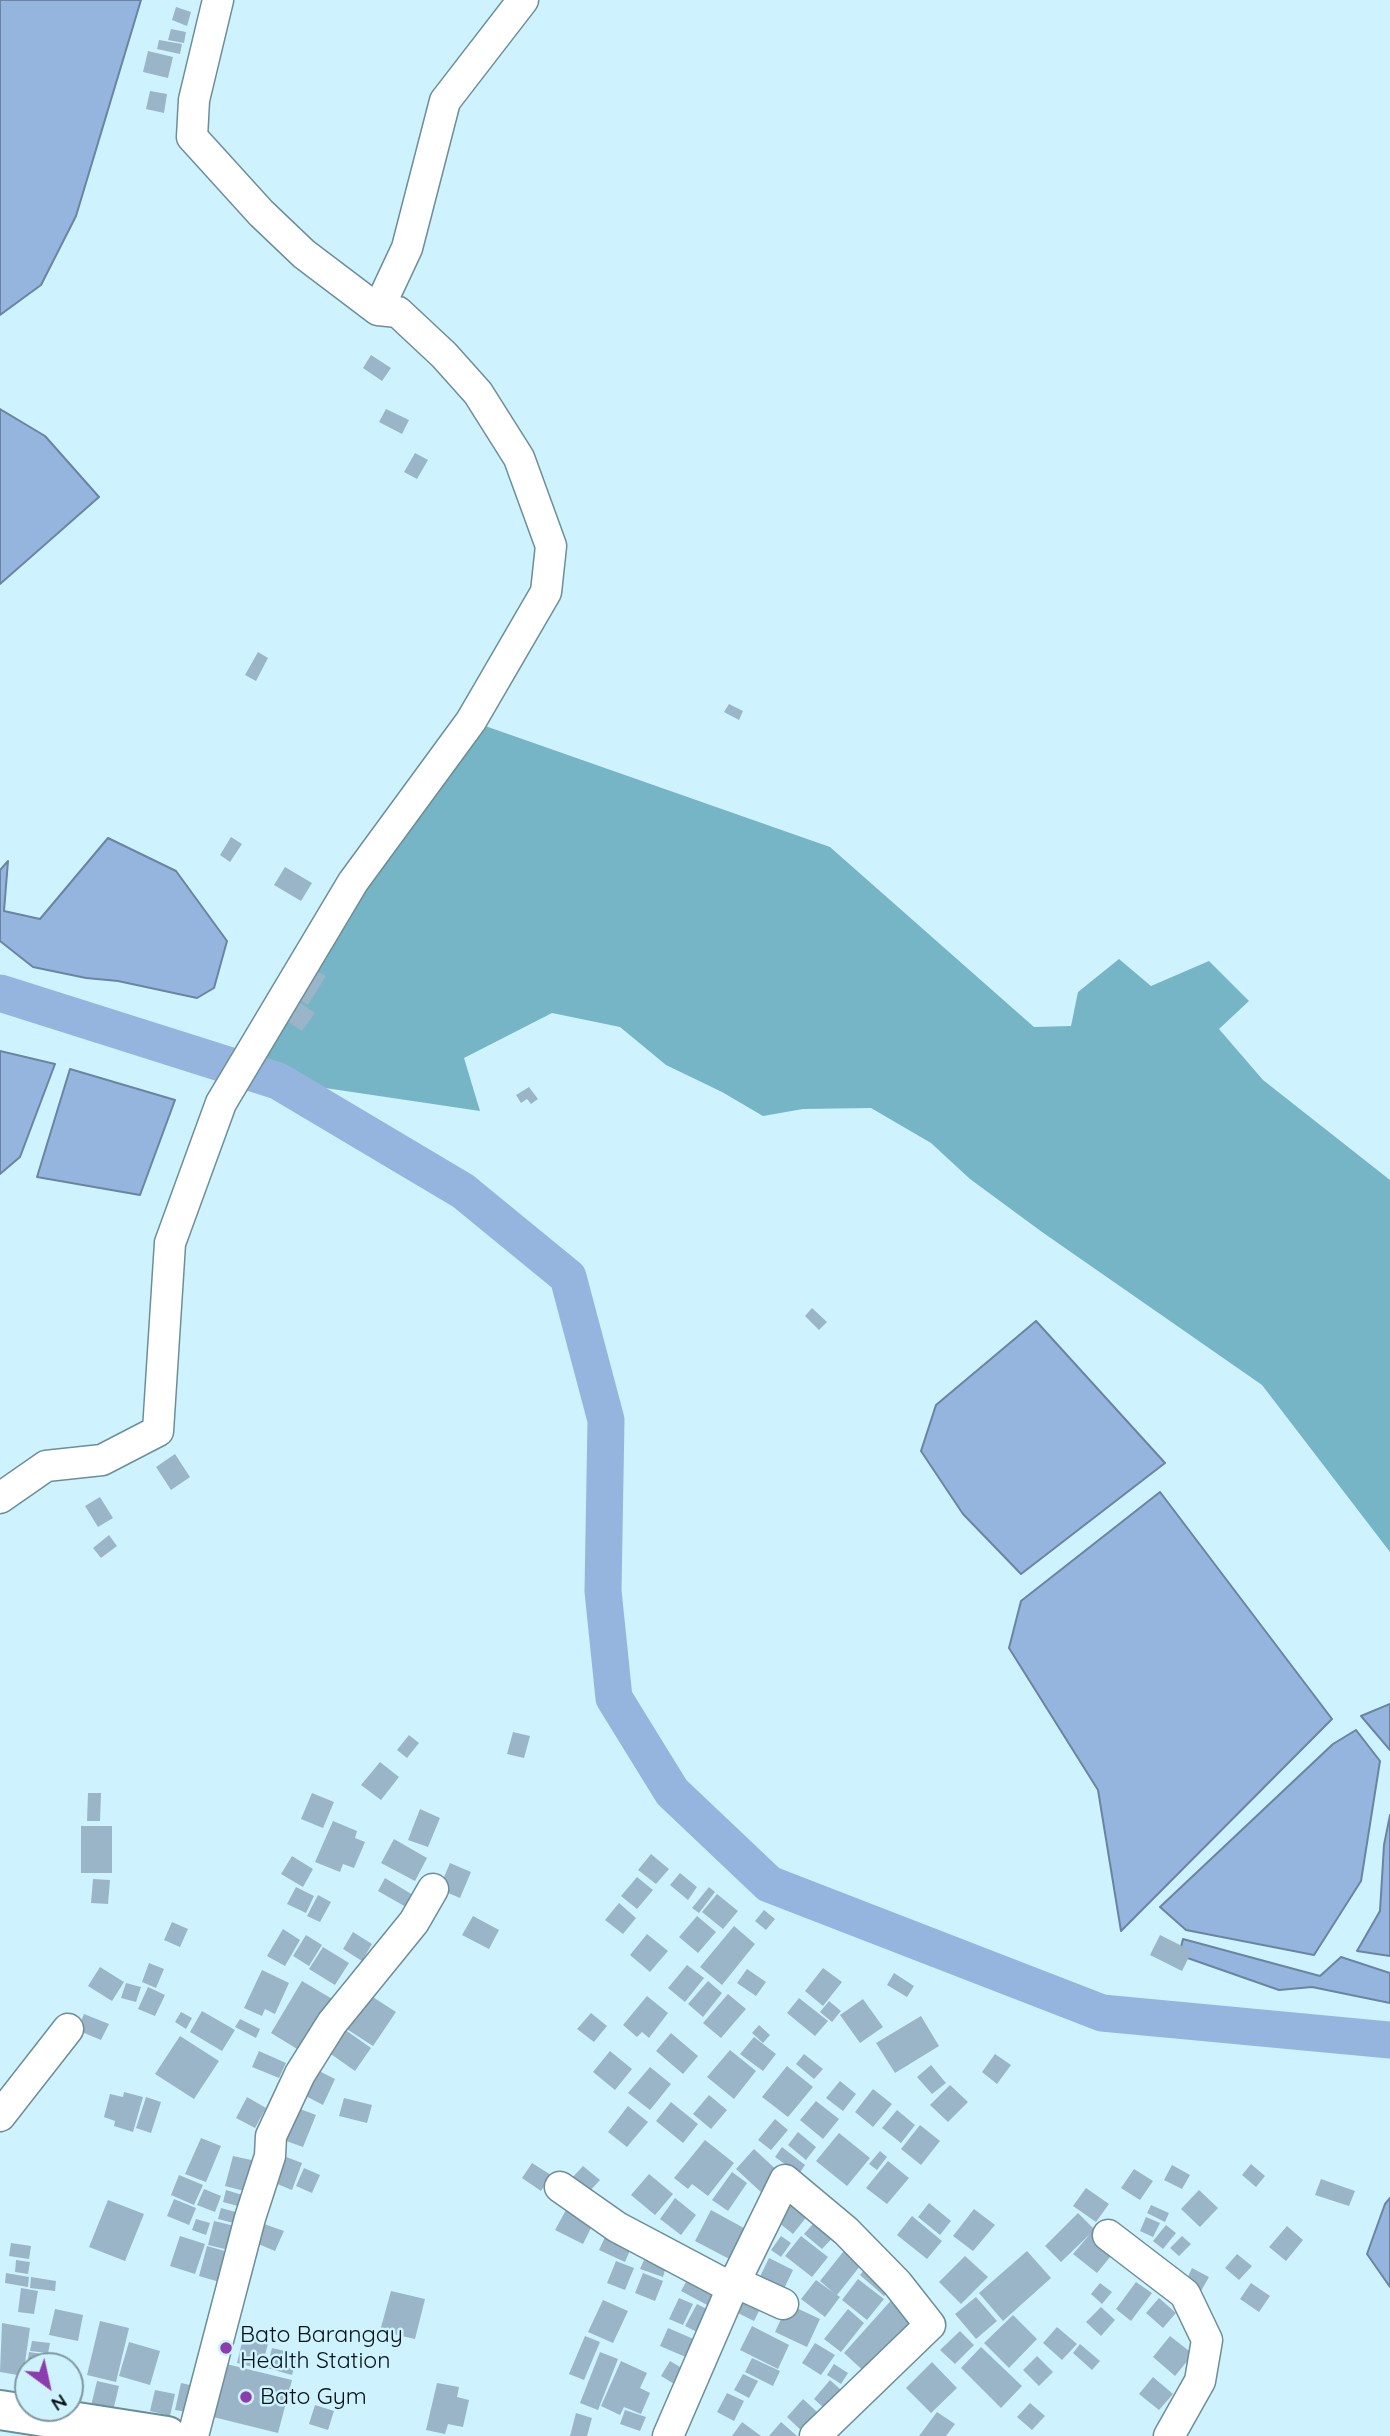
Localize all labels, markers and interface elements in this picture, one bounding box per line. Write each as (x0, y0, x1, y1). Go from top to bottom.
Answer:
place label: Bato Barangay Health Station (240, 2321, 403, 2375)
marker: Bato Barangay Health Station (218, 2340, 234, 2356)
north arrow (14, 2352, 84, 2422)
place label: Bato Gym (260, 2383, 367, 2411)
text: N (47, 2389, 72, 2417)
marker: Bato Gym (238, 2389, 254, 2405)

